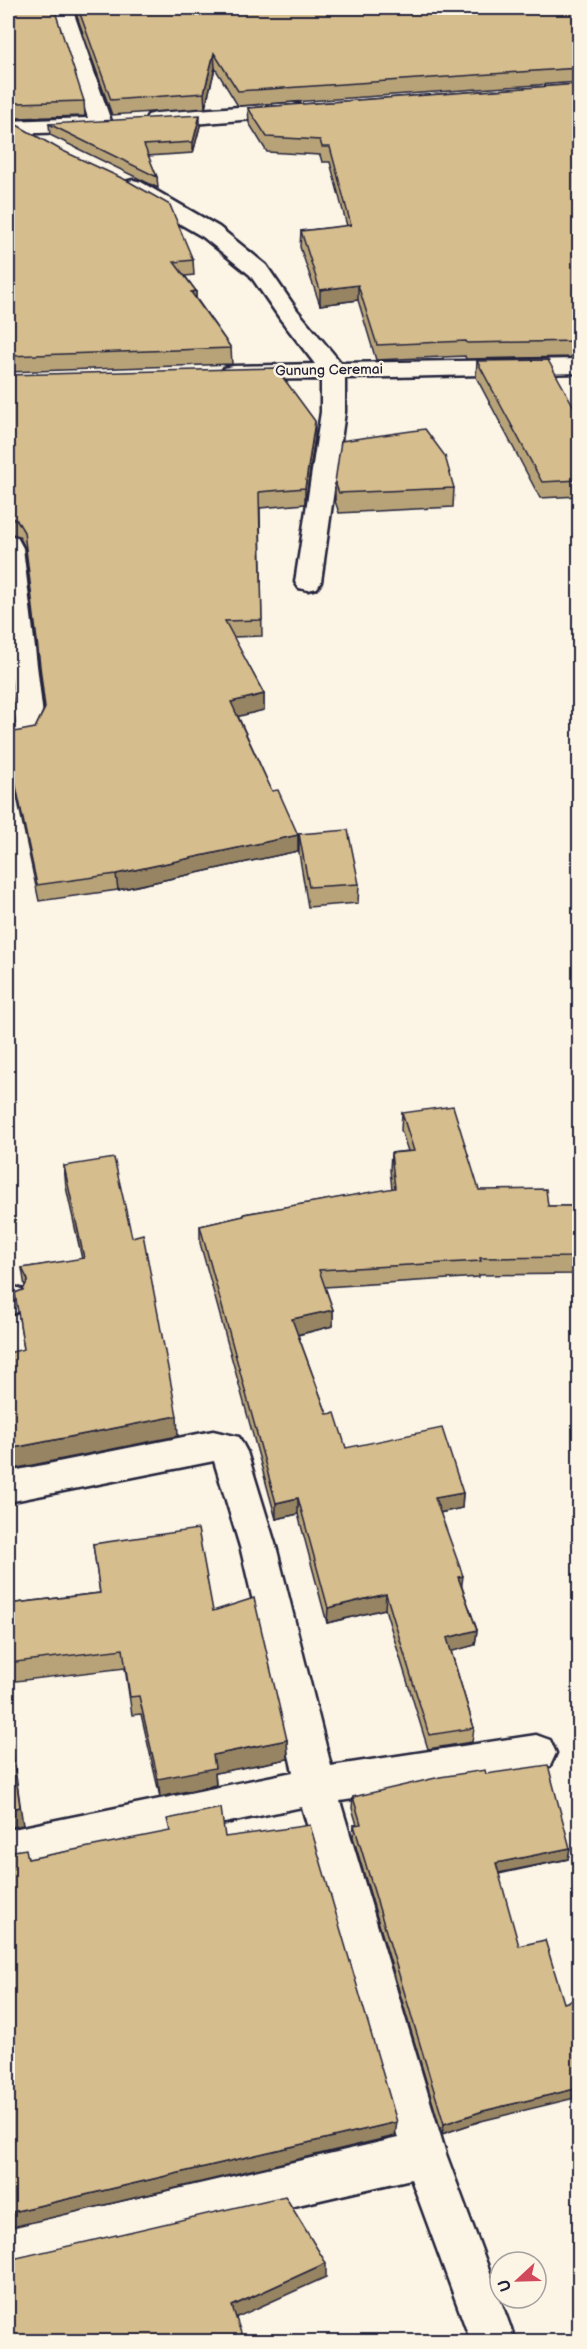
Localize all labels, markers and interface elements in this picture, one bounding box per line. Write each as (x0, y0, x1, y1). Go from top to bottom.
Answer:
street label: Gunung Ceremai (275, 361, 383, 379)
north arrow (488, 2250, 548, 2310)
text: U (495, 2276, 516, 2294)

